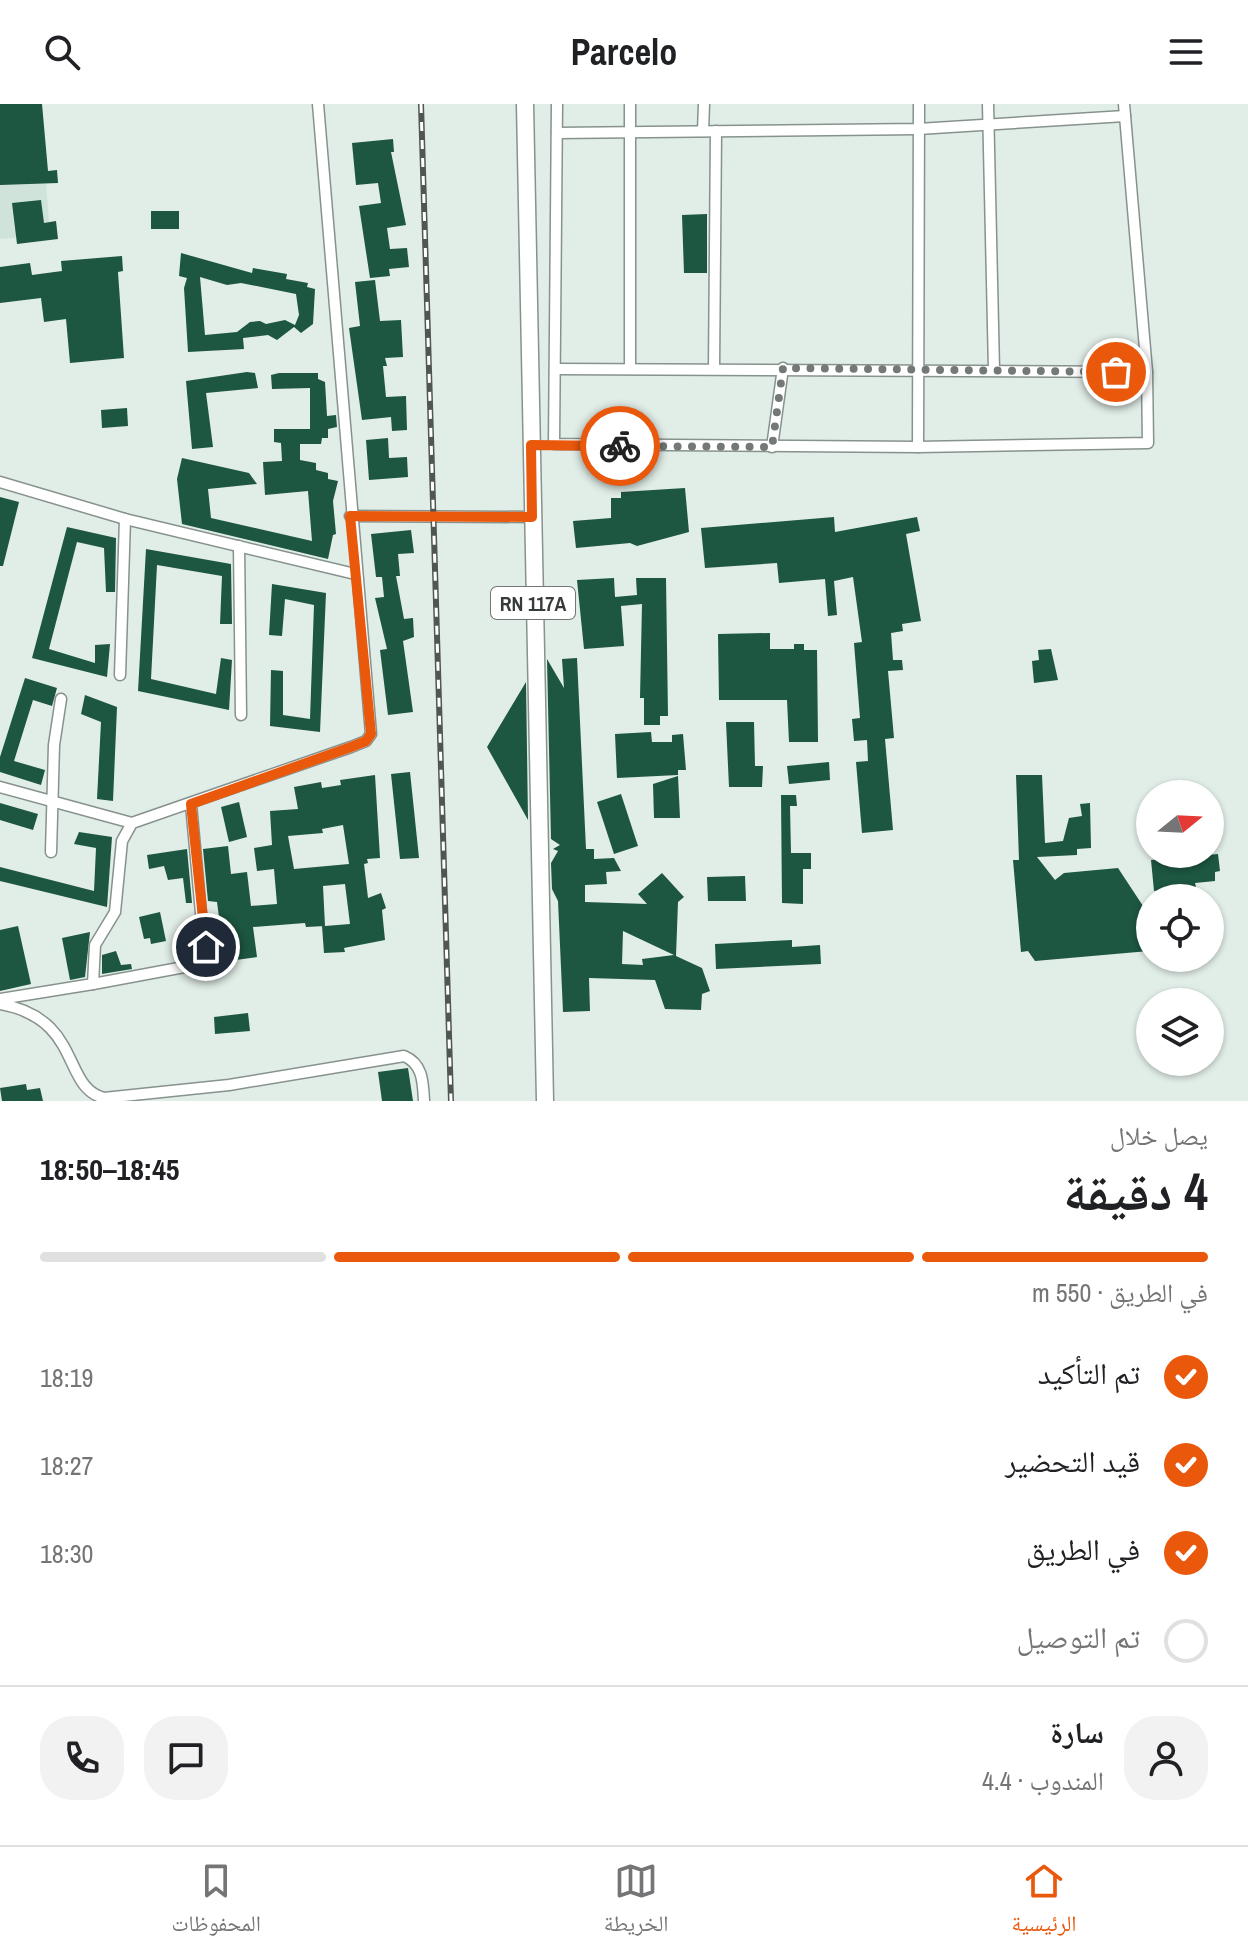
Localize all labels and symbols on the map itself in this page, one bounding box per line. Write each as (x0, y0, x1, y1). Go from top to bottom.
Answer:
pin (1082, 338, 1150, 406)
courier (580, 406, 660, 486)
road number: RN 117A (491, 587, 575, 619)
north arrow (1136, 780, 1224, 868)
pin (172, 913, 240, 981)

